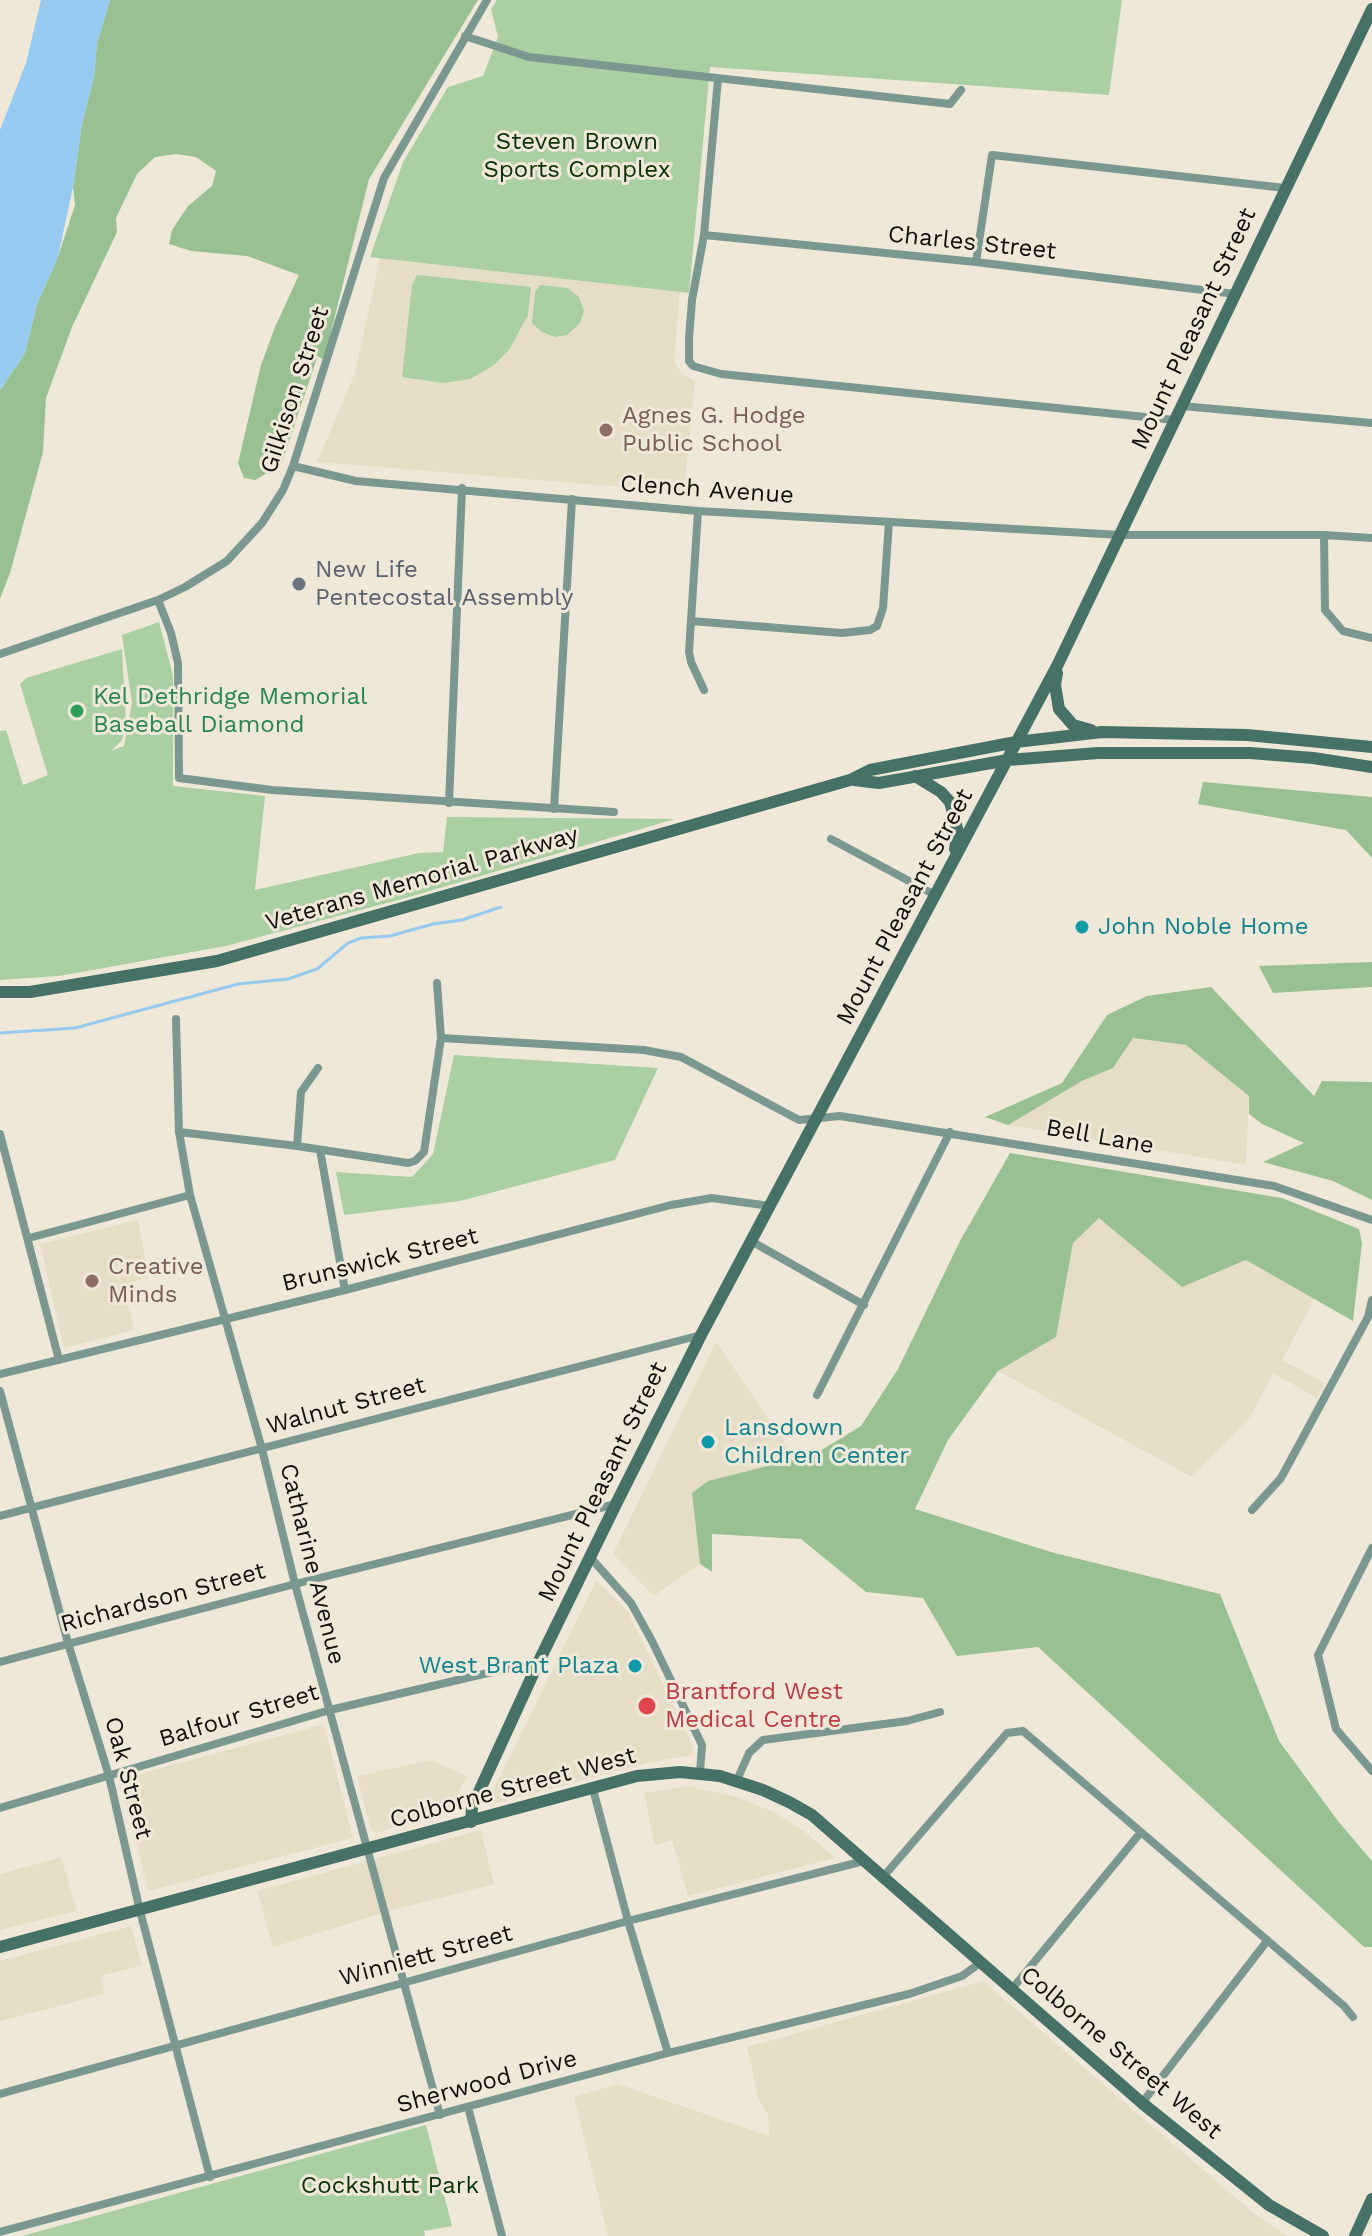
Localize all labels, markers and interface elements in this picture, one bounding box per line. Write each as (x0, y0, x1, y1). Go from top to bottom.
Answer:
park label: Steven Brown Sports Complex (484, 128, 670, 184)
street label: Mount Pleasant Street (1125, 204, 1263, 454)
street label: Charles Street (886, 220, 1058, 266)
street label: Gilkison Street (255, 303, 335, 477)
place label: Agnes G. Hodge Public School (622, 402, 806, 458)
marker: Agnes G. Hodge Public School (597, 421, 615, 439)
street label: Clench Avenue (619, 470, 795, 510)
place label: New Life Pentecostal Assembly (315, 556, 573, 612)
marker: New Life Pentecostal Assembly (290, 575, 308, 593)
place label: Kel Dethridge Memorial Baseball Diamond (93, 683, 367, 739)
marker: Kel Dethridge Memorial Baseball Diamond (68, 702, 86, 720)
street label: Mount Pleasant Street (830, 784, 980, 1030)
street label: Veterans Memorial Parkway (262, 821, 582, 937)
place label: John Noble Home (1098, 913, 1308, 941)
marker: John Noble Home (1073, 918, 1091, 936)
street label: Bell Lane (1044, 1113, 1156, 1161)
street label: Brunswick Street (279, 1222, 481, 1298)
place label: Creative Minds (108, 1253, 204, 1309)
marker: Creative Minds (83, 1272, 101, 1290)
street label: Mount Pleasant Street (532, 1357, 674, 1607)
street label: Walnut Street (263, 1371, 429, 1441)
place label: Lansdown Children Center (724, 1414, 909, 1470)
marker: Lansdown Children Center (699, 1433, 717, 1451)
street label: Catharine Avenue (273, 1461, 351, 1667)
street label: Richardson Street (57, 1557, 269, 1639)
place label: West Brant Plaza (418, 1652, 619, 1680)
marker: West Brant Plaza (626, 1657, 644, 1675)
street label: Balfour Street (156, 1678, 322, 1754)
place label: Brantford West Medical Centre (665, 1678, 843, 1734)
marker: Brantford West Medical Centre (636, 1695, 658, 1717)
street label: Oak Street (98, 1714, 158, 1842)
street label: Colborne Street West (387, 1741, 639, 1835)
street label: Winniett Street (336, 1919, 516, 1993)
street label: Colborne Street West (1015, 1960, 1227, 2146)
street label: Sherwood Drive (394, 2044, 580, 2120)
park label: Cockshutt Park (301, 2172, 479, 2200)

